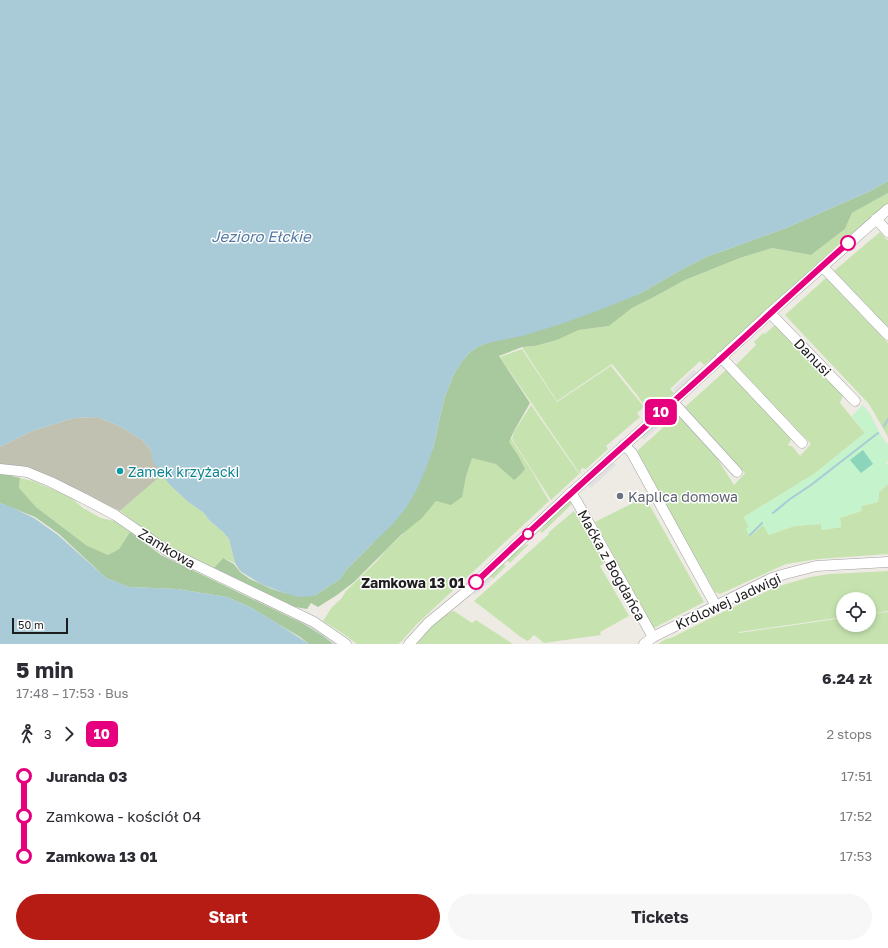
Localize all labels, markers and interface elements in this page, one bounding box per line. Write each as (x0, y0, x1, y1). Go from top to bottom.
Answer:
water label: Jezioro Ełckie (211, 227, 312, 245)
unlabelled marker (840, 235, 856, 251)
street label: Danusi (791, 335, 835, 379)
line badge: 10 (643, 399, 679, 425)
text: 10 (653, 403, 669, 420)
place label: Zamek krzyżacki (128, 463, 239, 480)
marker: Zamek krzyżacki (115, 466, 125, 476)
place label: Kaplica domowa (628, 488, 738, 505)
marker: Kaplica domowa (615, 491, 625, 501)
street label: Maćka z Bogdańca (574, 506, 650, 624)
street label: Zamkowa (135, 524, 199, 572)
unlabelled marker (522, 528, 534, 540)
street label: Królowej Jadwigi (673, 569, 783, 633)
place label: Zamkowa 13 01 (361, 574, 465, 591)
marker: Zamkowa 13 01 (468, 574, 484, 590)
map controls (836, 592, 876, 632)
button: locate (836, 592, 876, 632)
scale bar (12, 616, 68, 635)
text: 50 m (18, 618, 44, 631)
text: 5 min (16, 656, 74, 683)
text: 6.24 zł (822, 669, 872, 687)
text: 17:48 – 17:53 · Bus (16, 685, 128, 701)
icon: walk (16, 723, 38, 745)
icon: forward (58, 723, 80, 745)
text: 10 (94, 725, 110, 742)
text: 3 (44, 726, 52, 742)
text: 2 stops (826, 726, 872, 742)
text: Juranda 03 (46, 767, 127, 785)
text: 17:51 (841, 768, 872, 784)
text: Zamkowa - kościół 04 (46, 807, 201, 825)
text: 17:52 (840, 808, 872, 824)
text: Zamkowa 13 01 (46, 847, 157, 865)
text: 17:53 (840, 848, 872, 864)
button: Start (16, 894, 440, 940)
button: Tickets (448, 894, 872, 940)

